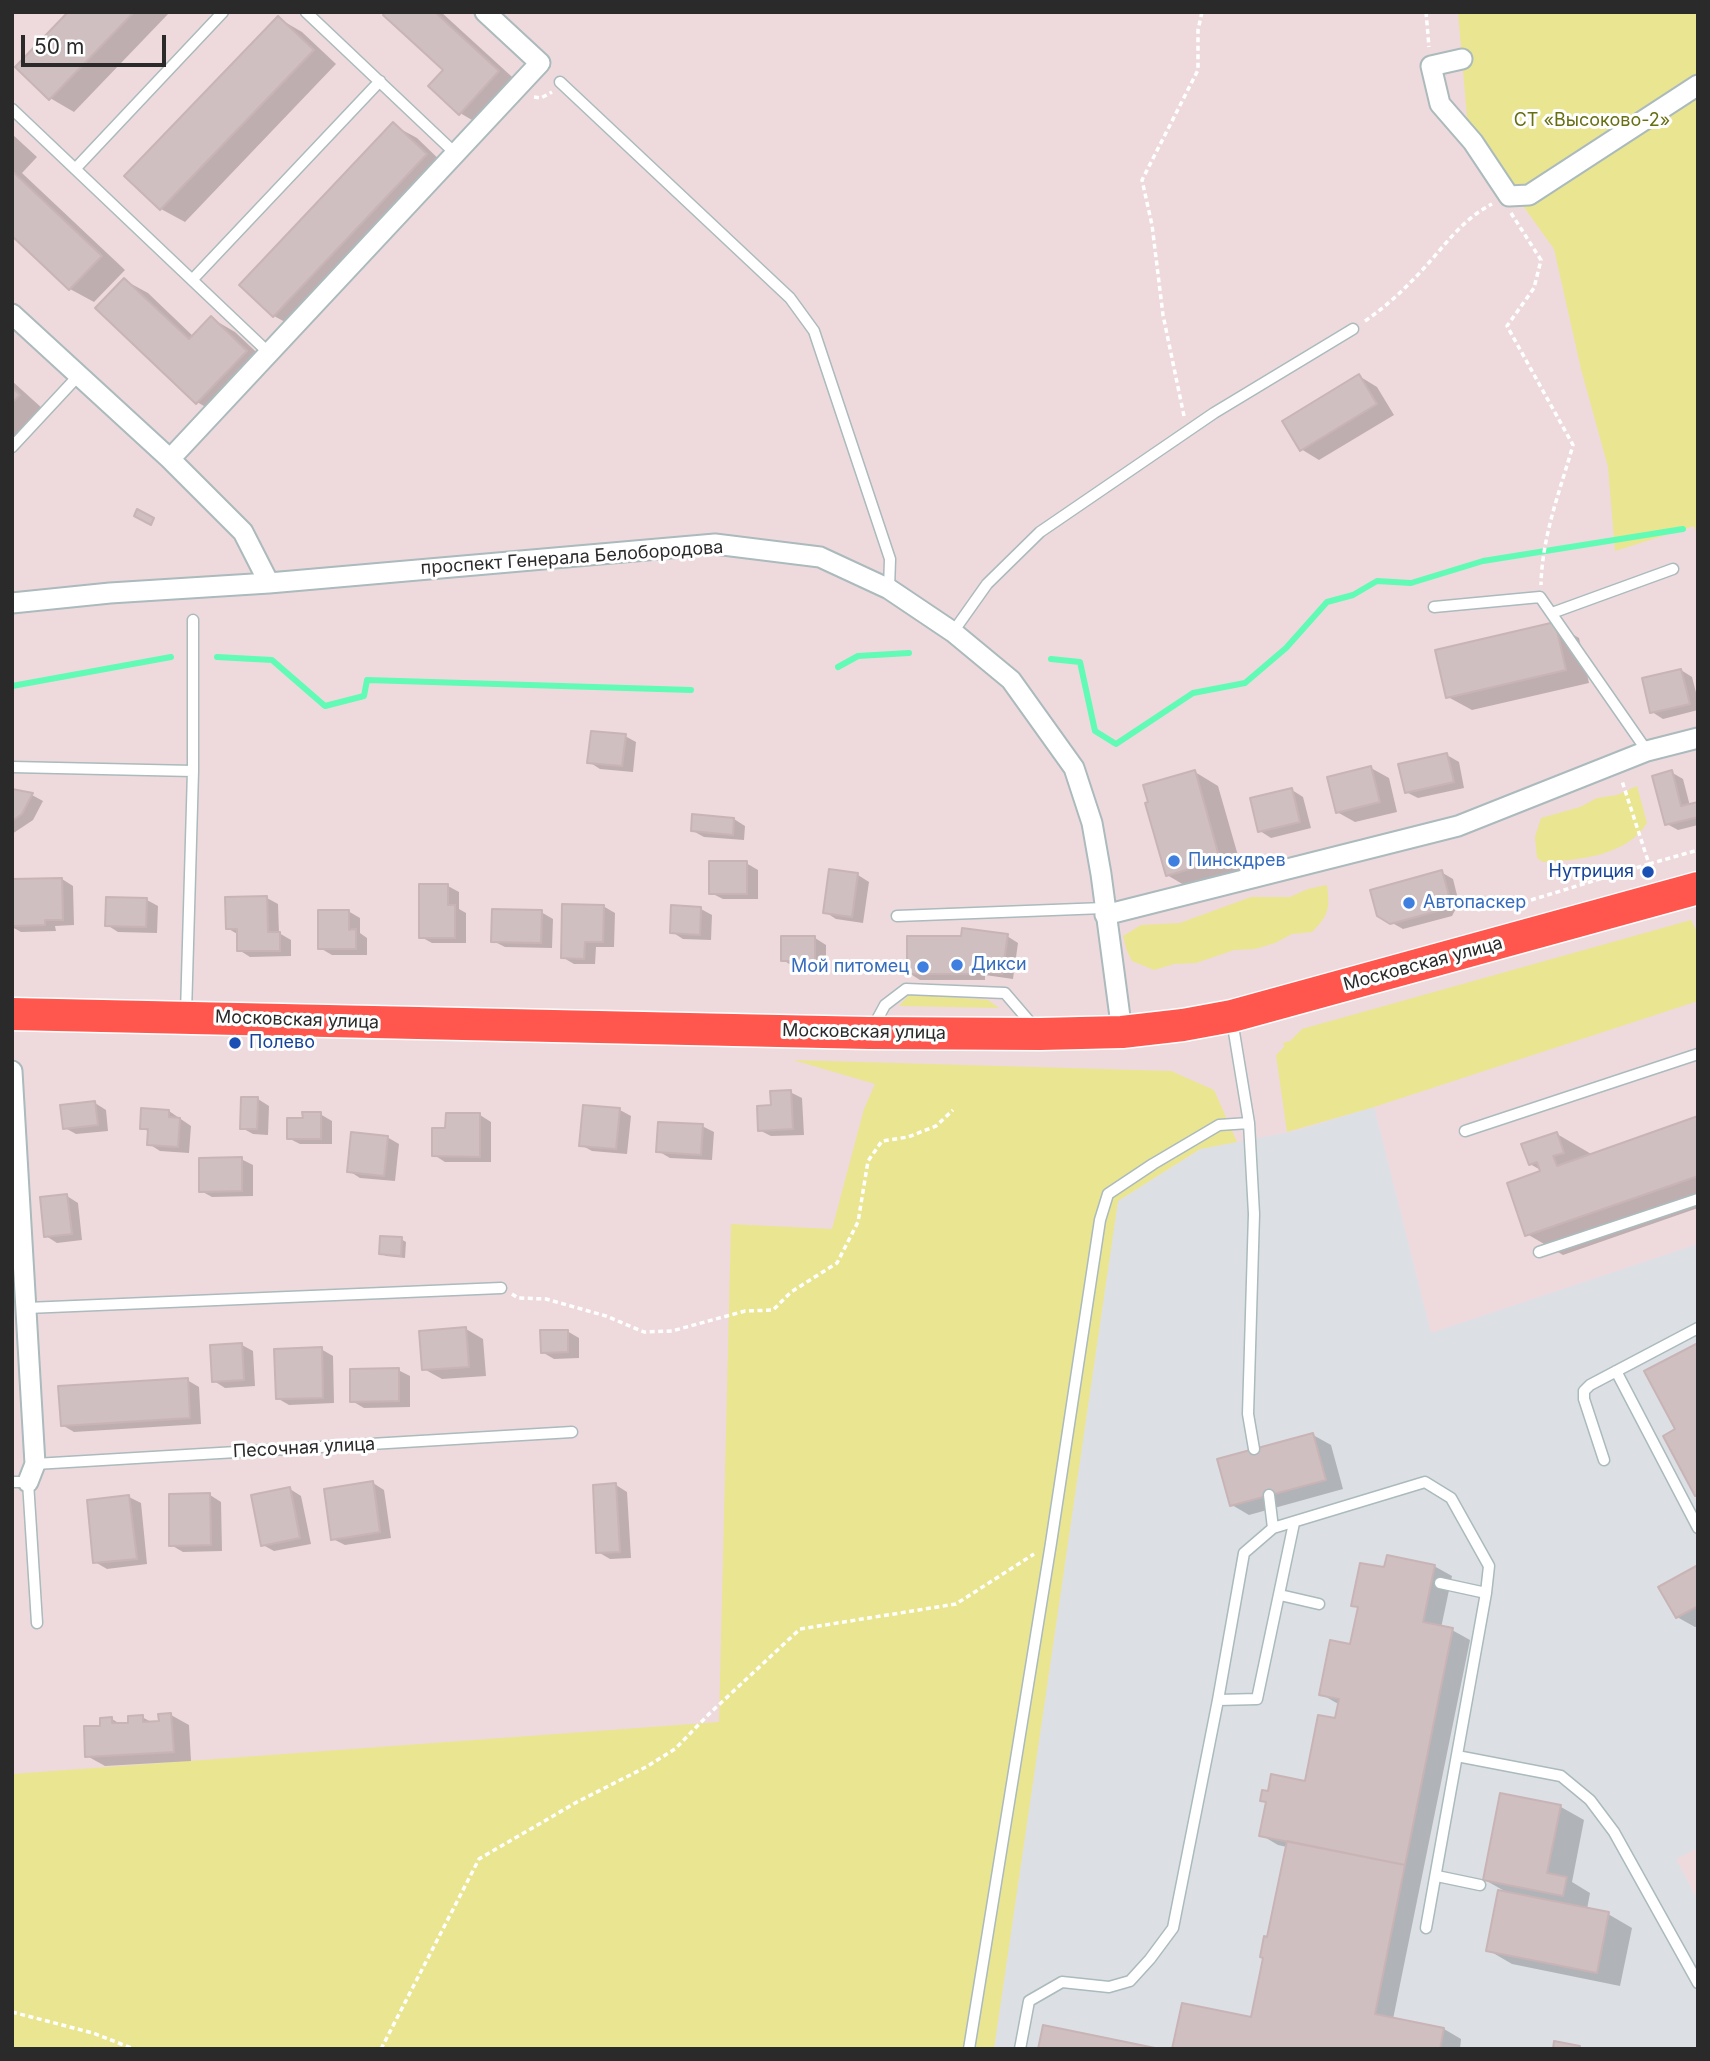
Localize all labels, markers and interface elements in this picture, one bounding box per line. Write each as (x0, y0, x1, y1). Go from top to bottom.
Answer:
scale bar (24, 21, 170, 65)
text: 50 m (34, 34, 84, 59)
park label: СТ «Высоково-2» (1514, 110, 1670, 132)
street label: проспект Генерала Белобородова (420, 537, 724, 579)
place label: Пинскдрев (1188, 850, 1286, 872)
marker: Пинскдрев (1166, 853, 1182, 869)
place label: Нутриция (1548, 861, 1634, 883)
marker: Нутриция (1640, 864, 1656, 880)
place label: Автопаскер (1423, 892, 1526, 914)
marker: Автопаскер (1401, 895, 1417, 911)
street label: Московская улица (1341, 932, 1505, 996)
place label: Дикси (971, 954, 1027, 976)
place label: Мой питомец (791, 956, 909, 978)
marker: Дикси (949, 957, 965, 973)
marker: Мой питомец (915, 959, 931, 975)
street label: Московская улица (215, 1006, 379, 1034)
street label: Московская улица (782, 1020, 946, 1044)
place label: Полево (249, 1032, 315, 1054)
marker: Полево (227, 1035, 243, 1051)
street label: Песочная улица (232, 1433, 376, 1463)

